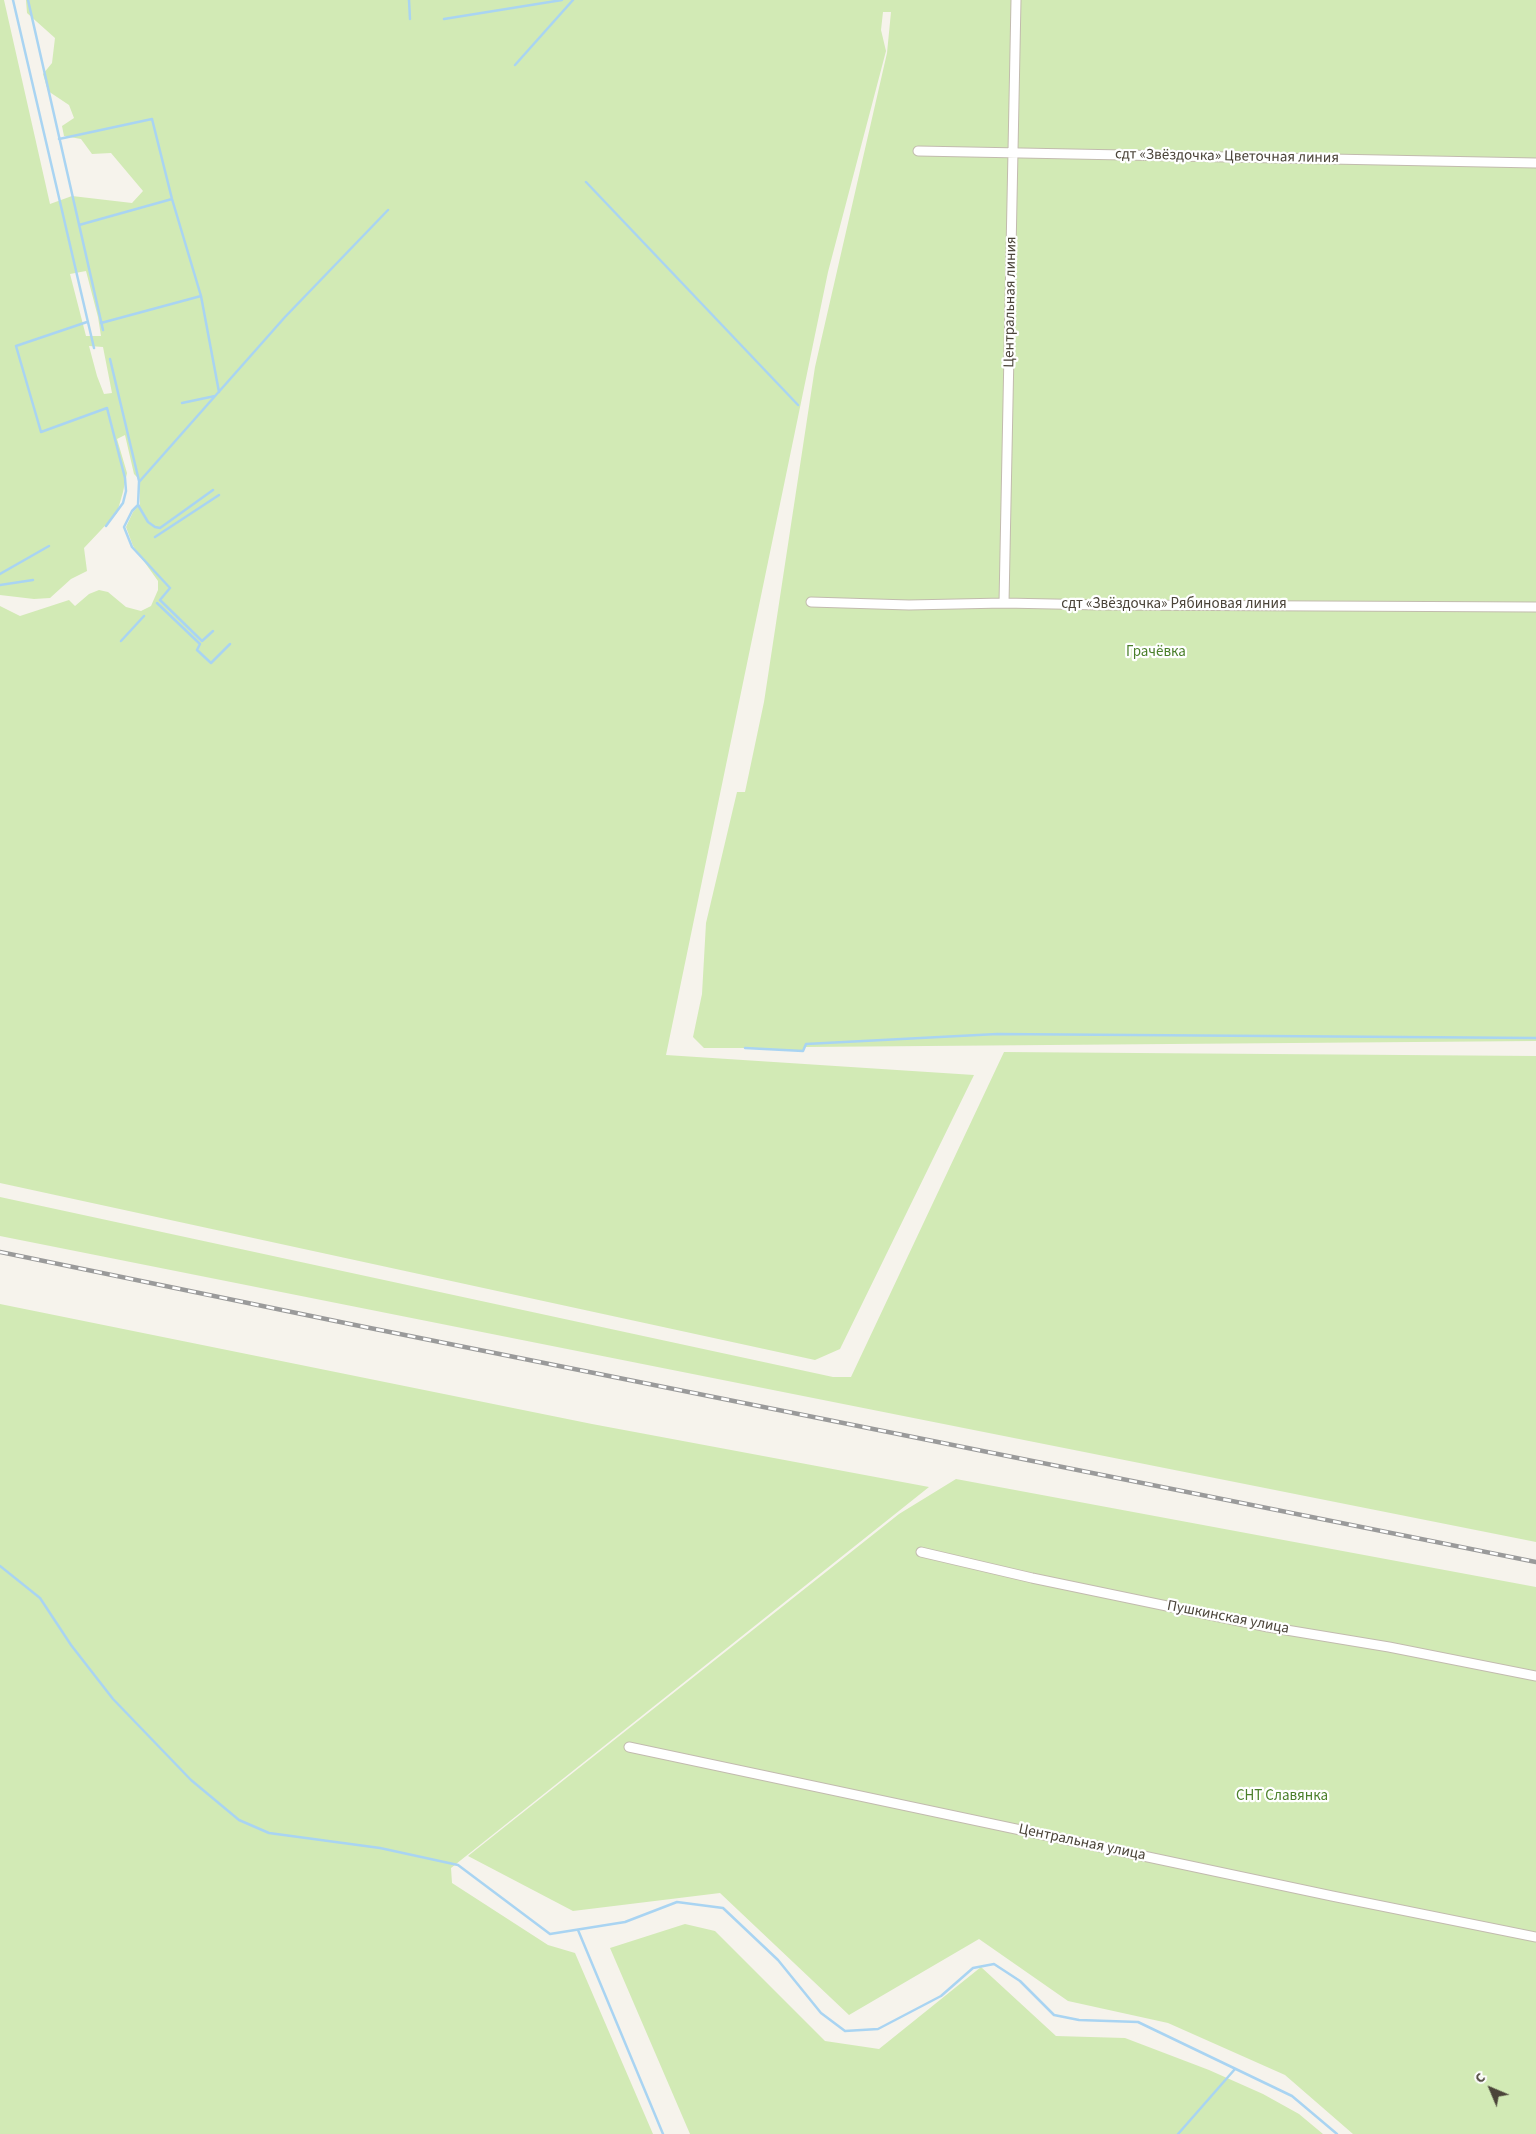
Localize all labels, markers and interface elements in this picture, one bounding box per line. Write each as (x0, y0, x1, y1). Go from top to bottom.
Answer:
street label: сдт «Звёздочка» Цветочная линия (1115, 146, 1339, 168)
street label: Центральная линия (1001, 236, 1021, 368)
street label: сдт «Звёздочка» Рябиновая линия (1061, 596, 1287, 614)
park label: Грачёвка (1126, 644, 1186, 662)
street label: Пушкинская улица (1165, 1597, 1291, 1639)
park label: СНТ Славянка (1236, 1788, 1328, 1806)
street label: Центральная улица (1017, 1821, 1147, 1865)
north arrow (1466, 2064, 1516, 2114)
text: С (1470, 2068, 1490, 2088)

